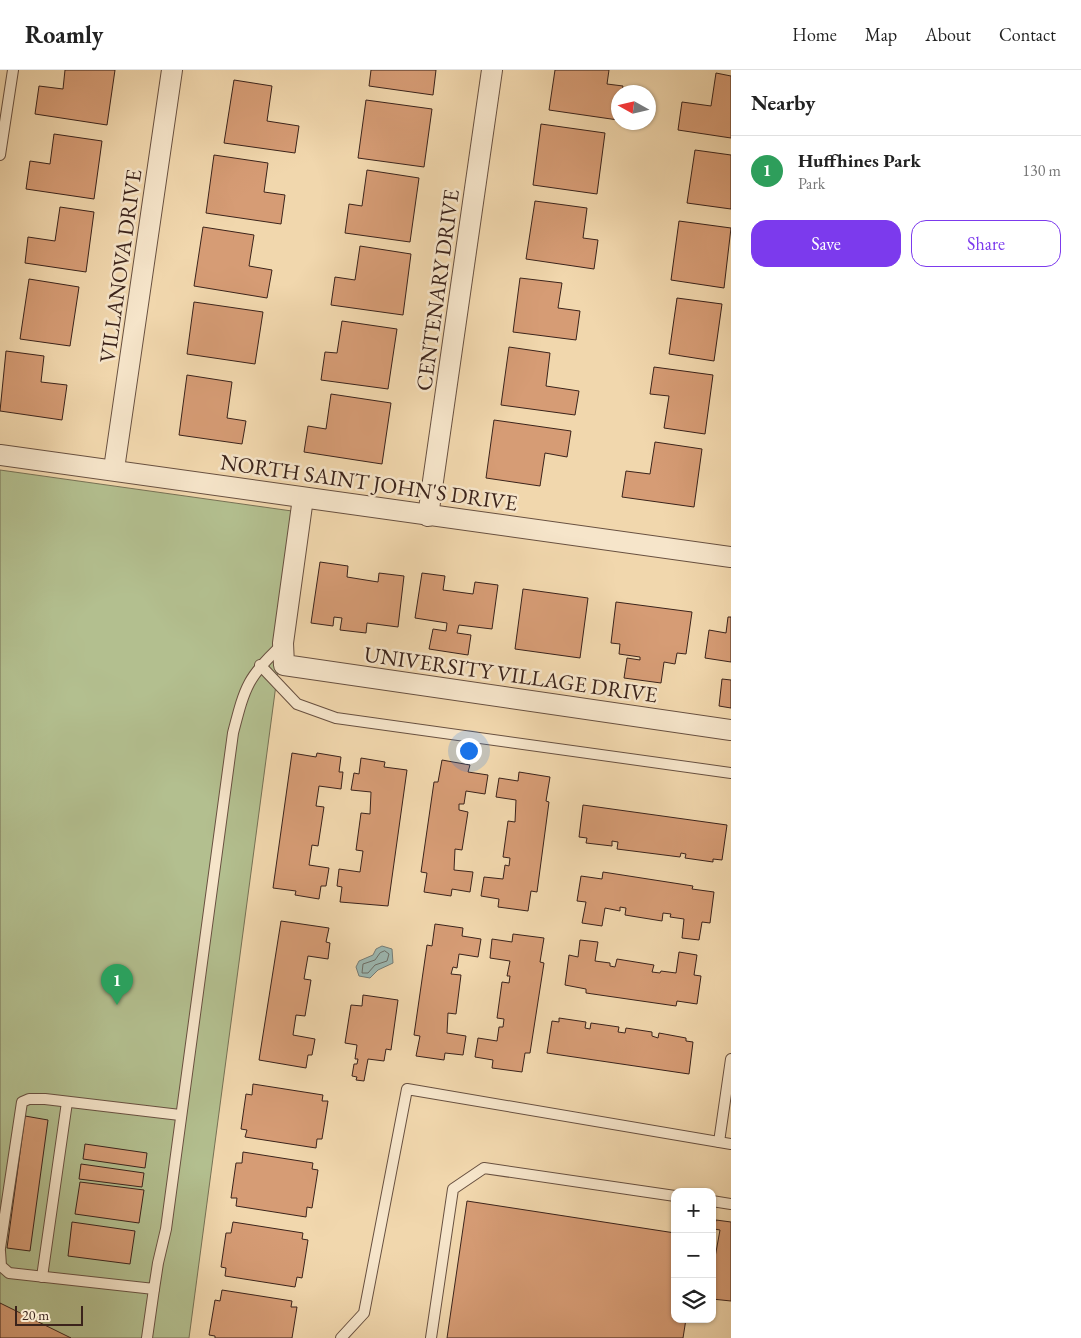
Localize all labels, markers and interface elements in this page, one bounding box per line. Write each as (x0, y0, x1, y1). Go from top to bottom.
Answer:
text: Roamly (25, 19, 103, 50)
text: Home (792, 23, 837, 46)
text: Map (865, 23, 897, 46)
text: About (925, 23, 971, 46)
text: Contact (999, 23, 1056, 46)
north arrow (611, 85, 656, 130)
text: Nearby (751, 89, 815, 116)
text: Huffhines Park (798, 148, 921, 173)
text: 1 (763, 160, 771, 181)
text: 130 m (1022, 160, 1061, 181)
street label: VILLANOVA DRIVE (93, 167, 148, 365)
text: Park (798, 173, 825, 194)
street label: CENTENARY DRIVE (409, 187, 466, 393)
button: Save (751, 220, 901, 267)
button: Share (911, 220, 1061, 267)
street label: NORTH SAINT JOHN'S DRIVE (219, 447, 519, 518)
street label: UNIVERSITY VILLAGE DRIVE (362, 640, 659, 709)
your location (456, 738, 482, 764)
pin: 1 (101, 964, 133, 1005)
map controls (671, 1188, 716, 1323)
button: + (671, 1188, 716, 1233)
button: − (671, 1233, 716, 1278)
button: layers (671, 1278, 716, 1323)
scale bar (15, 1303, 82, 1326)
text: 20 m (22, 1306, 49, 1324)

